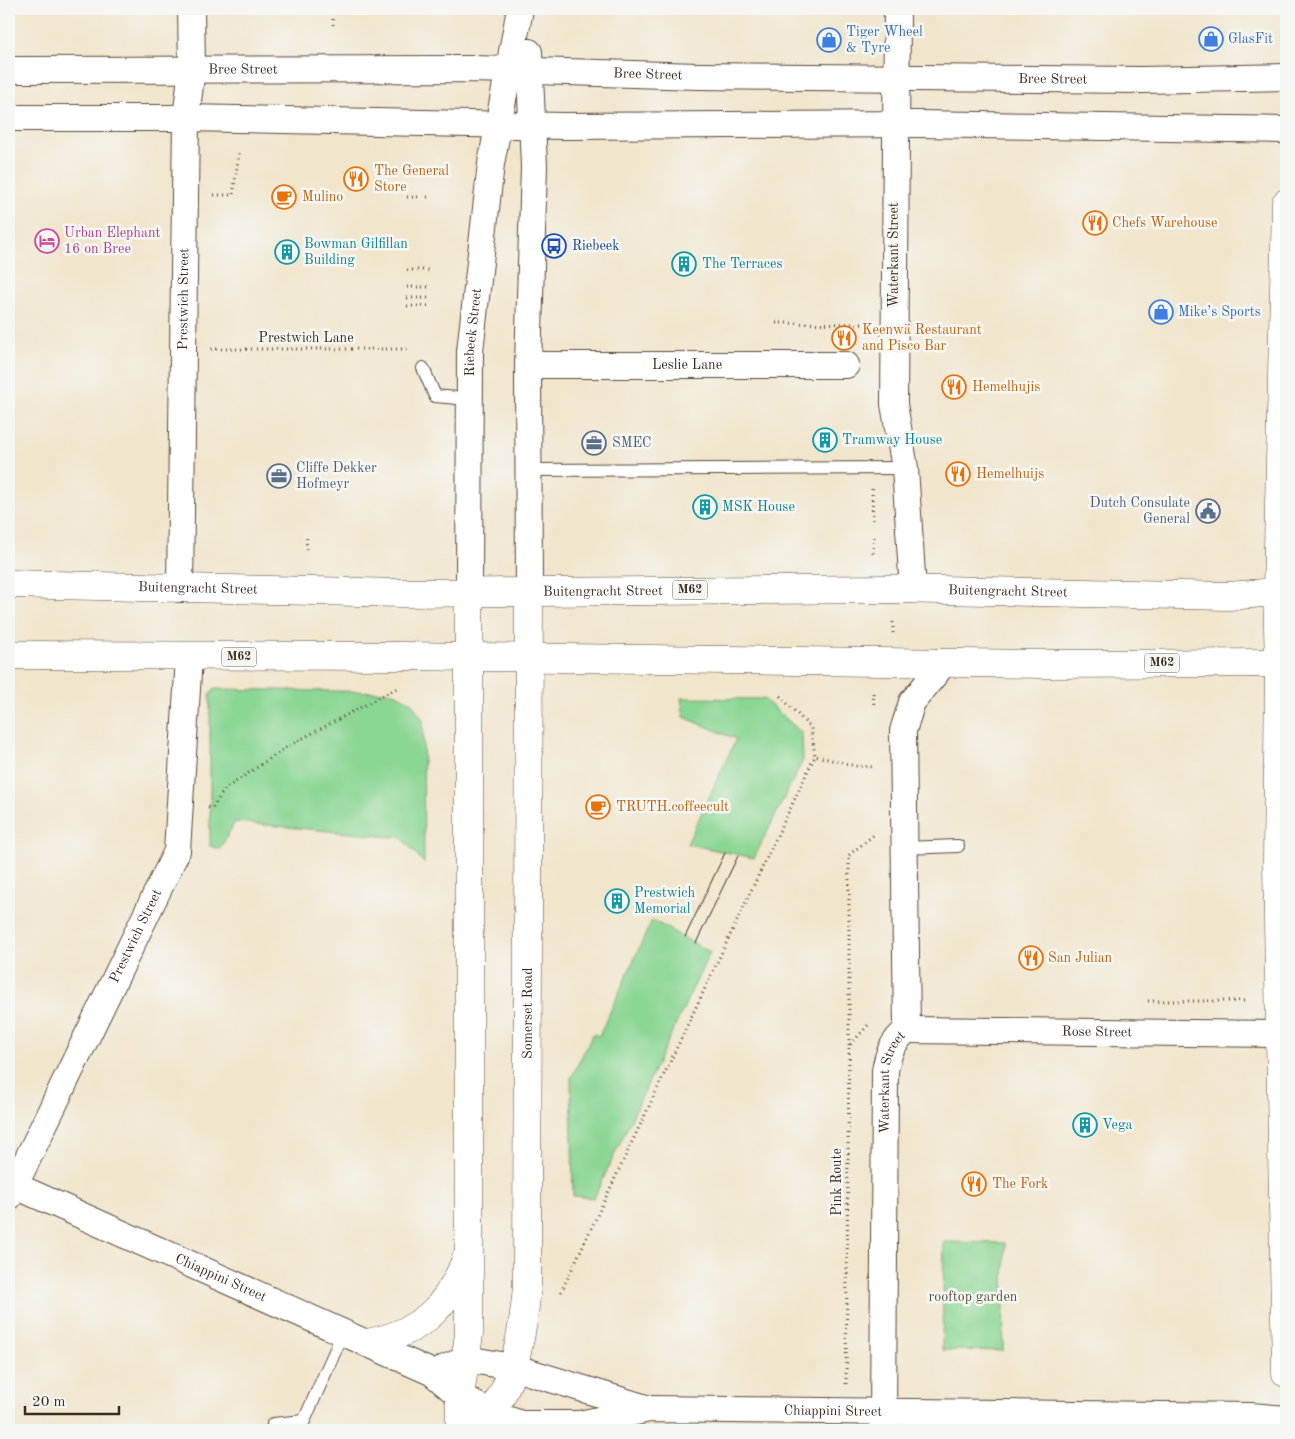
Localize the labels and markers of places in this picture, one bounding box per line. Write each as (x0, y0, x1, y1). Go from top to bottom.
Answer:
place label: Tiger Wheel & Tyre (846, 25, 923, 55)
shop icon: GlasFit (1198, 26, 1224, 52)
shop icon: Tiger Wheel & Tyre (816, 27, 842, 53)
place label: GlasFit (1228, 32, 1273, 46)
place label: The General Store (374, 164, 449, 194)
restaurant icon: The General Store (343, 166, 369, 192)
cafe icon: Mulino (271, 184, 297, 210)
place label: Mulino (302, 190, 343, 204)
restaurant icon: Chefs Warehouse (1082, 210, 1108, 236)
place label: Chefs Warehouse (1112, 216, 1218, 230)
place label: Urban Elephant 16 on Bree (64, 226, 160, 256)
hotel icon: Urban Elephant 16 on Bree (34, 228, 60, 254)
bus stop icon: Riebeek (541, 233, 567, 259)
place label: Bowman Gilfillan Building (304, 237, 408, 267)
building icon: Bowman Gilfillan Building (274, 239, 300, 265)
place label: Riebeek (572, 239, 620, 253)
building icon: The Terraces (671, 251, 697, 277)
place label: The Terraces (702, 257, 782, 271)
shop icon: Mike’s Sports (1148, 299, 1174, 325)
place label: Mike’s Sports (1178, 305, 1261, 319)
place label: Keenwä Restaurant and Pisco Bar (862, 323, 982, 353)
restaurant icon: Keenwä Restaurant and Pisco Bar (831, 325, 857, 351)
restaurant icon: Hemelhujis (941, 374, 967, 400)
place label: Hemelhujis (972, 380, 1040, 394)
building icon: Tramway House (812, 427, 838, 453)
office icon: SMEC (581, 430, 607, 456)
place label: Tramway House (842, 433, 942, 447)
place label: SMEC (612, 436, 651, 450)
place label: Cliffe Dekker Hofmeyr (296, 461, 377, 491)
restaurant icon: Hemelhuijs (945, 461, 971, 487)
office icon: Cliffe Dekker Hofmeyr (266, 463, 292, 489)
place label: Hemelhuijs (976, 467, 1044, 481)
building icon: MSK House (692, 494, 718, 520)
place label: Dutch Consulate General (1090, 496, 1190, 526)
public building icon: Dutch Consulate General (1195, 498, 1221, 524)
place label: MSK House (722, 500, 795, 514)
cafe icon: TRUTH.coffeecult (585, 794, 611, 820)
place label: TRUTH.coffeecult (616, 800, 729, 814)
place label: Prestwich Memorial (634, 886, 695, 916)
building icon: Prestwich Memorial (604, 888, 630, 914)
restaurant icon: San Julian (1018, 945, 1044, 971)
place label: San Julian (1048, 951, 1113, 965)
building icon: Vega (1072, 1112, 1098, 1138)
place label: Vega (1102, 1118, 1132, 1132)
restaurant icon: The Fork (961, 1171, 987, 1197)
place label: The Fork (992, 1177, 1048, 1191)

